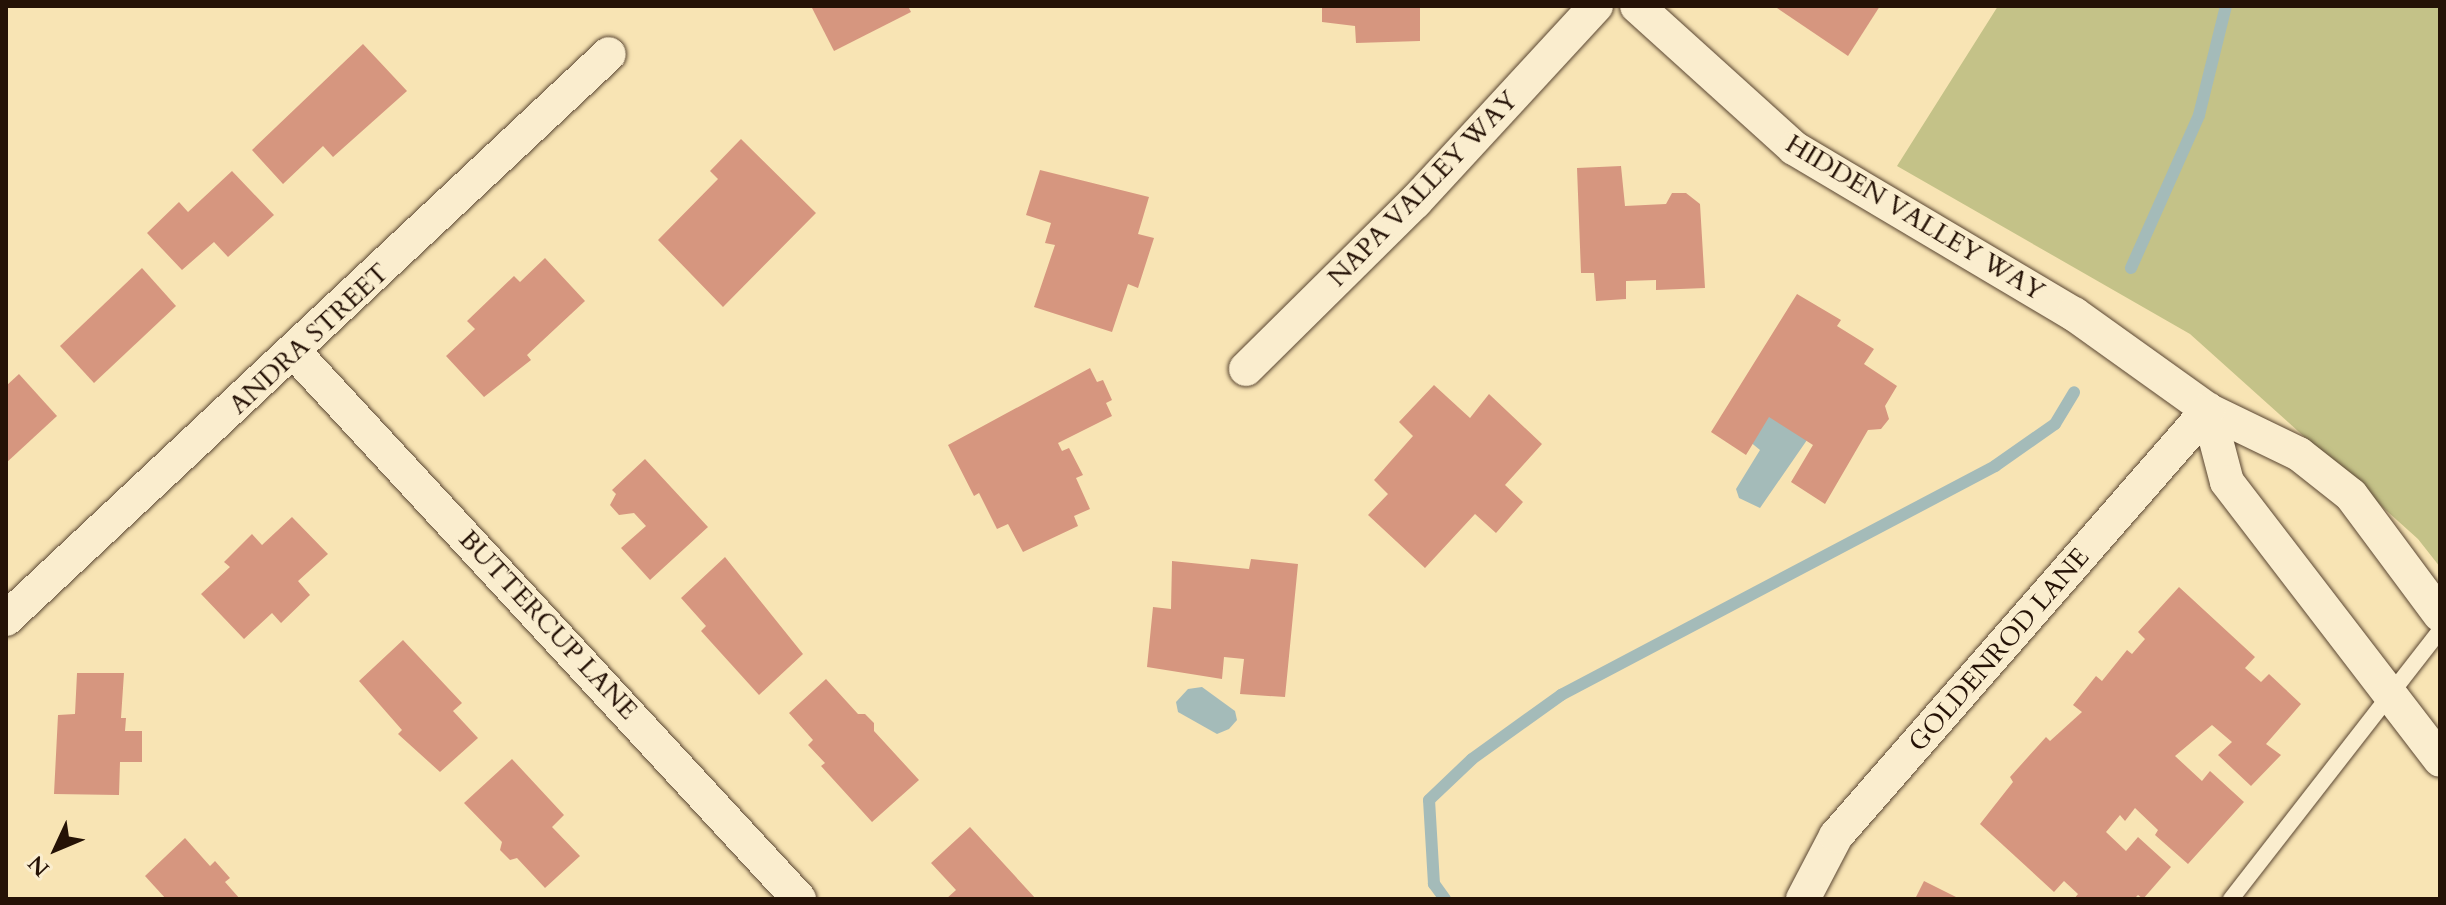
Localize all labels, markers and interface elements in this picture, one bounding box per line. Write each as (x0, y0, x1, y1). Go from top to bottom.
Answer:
street label: NAPA VALLEY WAY (1322, 85, 1524, 293)
street label: HIDDEN VALLEY WAY (1780, 128, 2050, 308)
street label: ANDRA STREET (223, 257, 395, 421)
street label: BUTTERCUP LANE (452, 524, 644, 726)
street label: GOLDENROD LANE (1902, 542, 2096, 758)
north arrow (16, 809, 96, 889)
text: N (21, 848, 56, 883)

